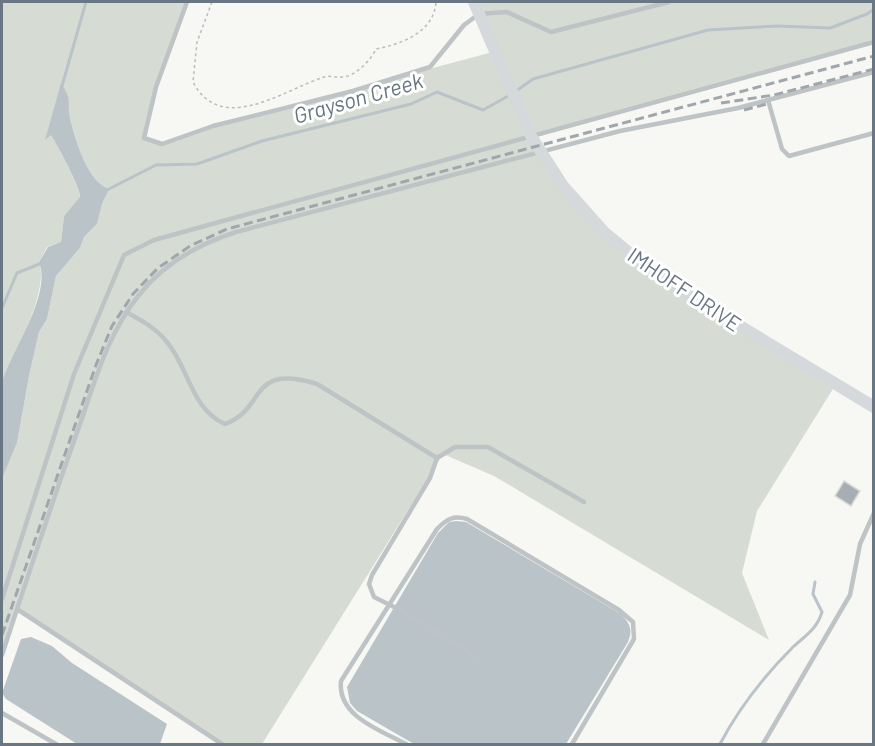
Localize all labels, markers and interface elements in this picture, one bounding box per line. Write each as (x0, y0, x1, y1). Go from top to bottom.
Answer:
water label: Grayson Creek (290, 66, 426, 128)
street label: IMHOFF DRIVE (623, 242, 746, 336)

